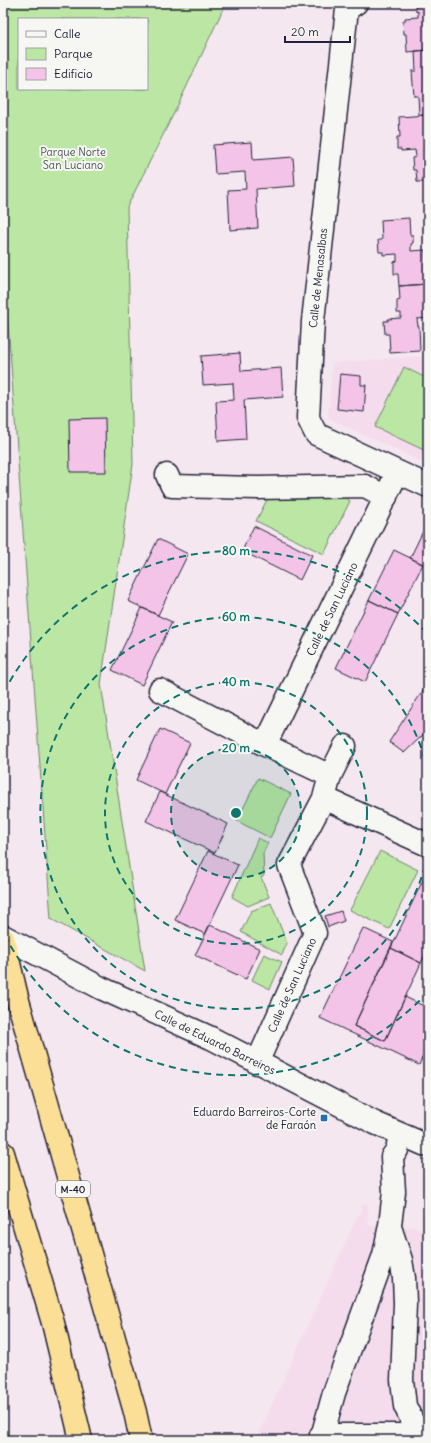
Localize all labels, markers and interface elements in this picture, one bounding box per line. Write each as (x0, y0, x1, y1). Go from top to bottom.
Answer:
legend (18, 18, 148, 90)
scale bar (285, 18, 350, 44)
text: 20 m (291, 24, 319, 39)
text: Calle (54, 26, 81, 41)
text: Parque (54, 46, 93, 61)
text: Edificio (54, 66, 93, 81)
park label: Parque Norte San Luciano (40, 145, 106, 172)
street label: Calle de Menasalbas (306, 227, 330, 329)
text: 80 m (222, 543, 251, 558)
street label: Calle de San Luciano (303, 560, 361, 658)
text: 60 m (222, 609, 251, 624)
text: 40 m (222, 674, 251, 689)
text: 20 m (222, 740, 250, 755)
centre of rings (229, 806, 243, 820)
street label: Calle de San Luciano (265, 935, 319, 1035)
street label: Calle de Eduardo Barreiros (152, 1007, 278, 1077)
place label: Eduardo Barreiros-Corte de Faraón (193, 1105, 316, 1132)
marker: Eduardo Barreiros-Corte de Faraón (319, 1113, 329, 1123)
road number: M-40 (56, 1181, 90, 1197)

